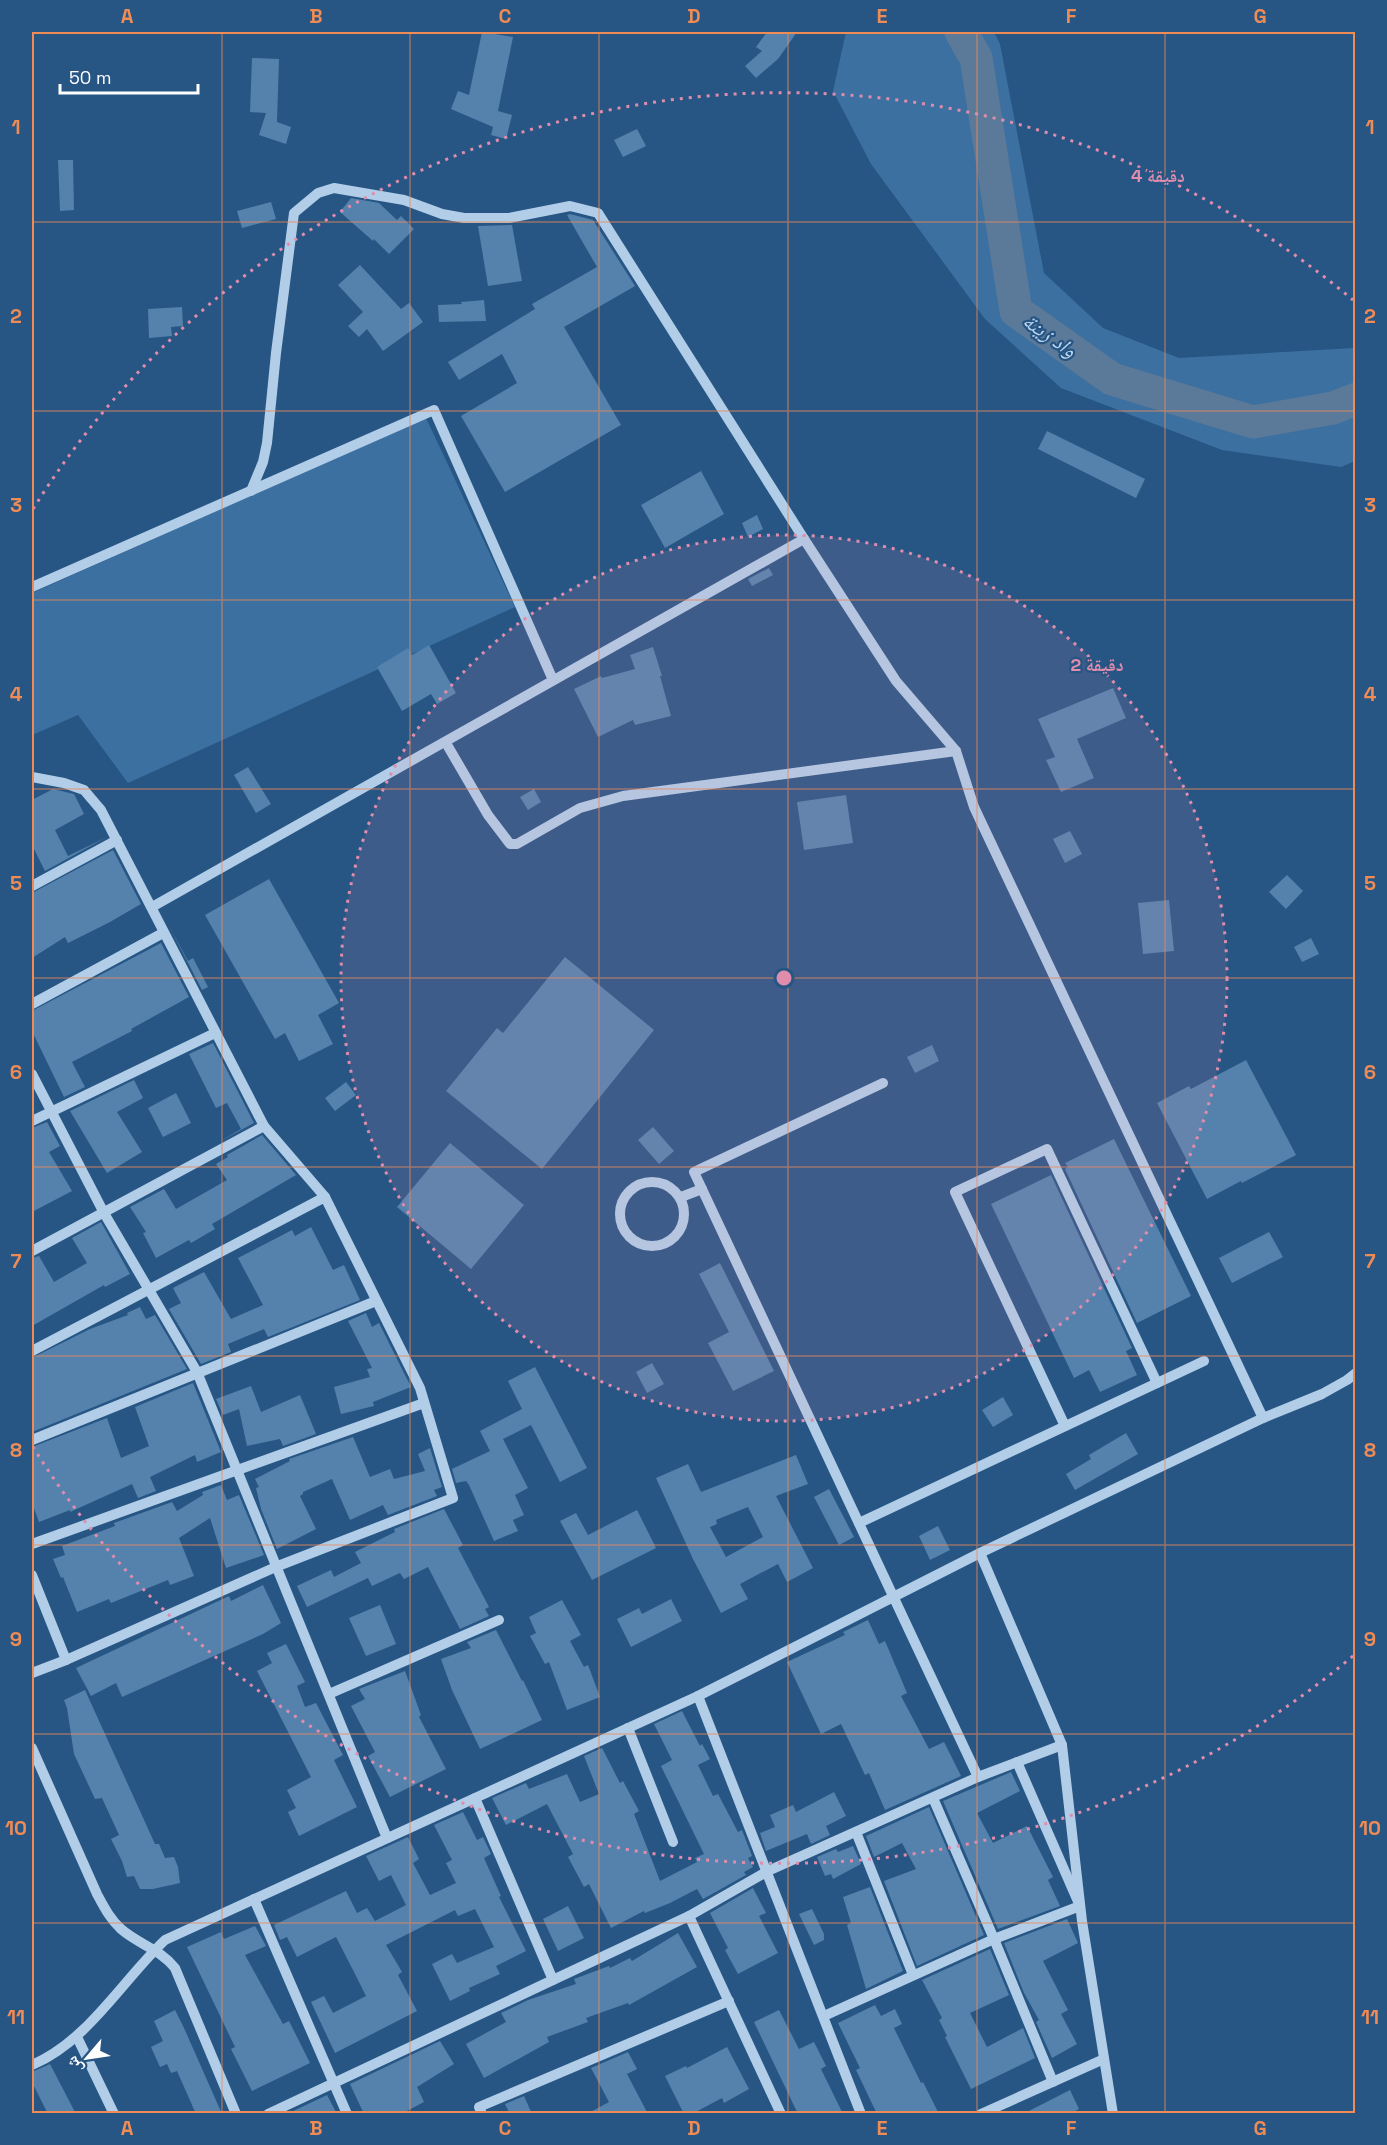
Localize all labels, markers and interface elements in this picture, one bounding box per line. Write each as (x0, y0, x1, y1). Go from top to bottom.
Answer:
text: A (121, 3, 134, 29)
text: B (309, 3, 323, 29)
text: C (499, 3, 512, 29)
text: D (687, 3, 701, 29)
text: E (876, 3, 888, 29)
text: F (1066, 3, 1077, 29)
text: G (1253, 3, 1267, 29)
scale bar (60, 57, 198, 95)
text: 50 m (69, 66, 111, 89)
text: 1 (11, 114, 21, 140)
text: 1 (1365, 114, 1375, 140)
text: 4 دقيقة (1131, 164, 1185, 187)
text: 2 (10, 303, 22, 329)
text: 2 (1364, 303, 1376, 329)
water label: واد زينة (1018, 307, 1082, 363)
text: 3 (10, 492, 22, 518)
text: 3 (1364, 492, 1376, 518)
text: 2 دقيقة (1070, 653, 1124, 676)
text: 4 (10, 681, 23, 707)
text: 4 (1364, 681, 1377, 707)
text: 5 (10, 870, 22, 896)
text: 5 (1364, 870, 1376, 896)
centre of rings (774, 968, 794, 988)
text: 6 (10, 1059, 22, 1085)
text: 6 (1364, 1059, 1376, 1085)
text: 7 (10, 1248, 22, 1274)
text: 7 (1364, 1248, 1376, 1274)
text: 8 (10, 1437, 22, 1463)
text: 8 (1364, 1437, 1376, 1463)
text: 9 (10, 1626, 22, 1652)
text: 9 (1364, 1626, 1376, 1652)
text: 10 (5, 1815, 27, 1841)
text: 10 (1359, 1815, 1381, 1841)
text: 11 (7, 2004, 25, 2030)
text: 11 (1361, 2004, 1379, 2030)
north arrow (57, 2028, 117, 2088)
text: ش (61, 2052, 88, 2078)
text: A (121, 2115, 134, 2141)
text: B (309, 2115, 323, 2141)
text: C (499, 2115, 512, 2141)
text: D (687, 2115, 701, 2141)
text: E (876, 2115, 888, 2141)
text: F (1066, 2115, 1077, 2141)
text: G (1253, 2115, 1267, 2141)

